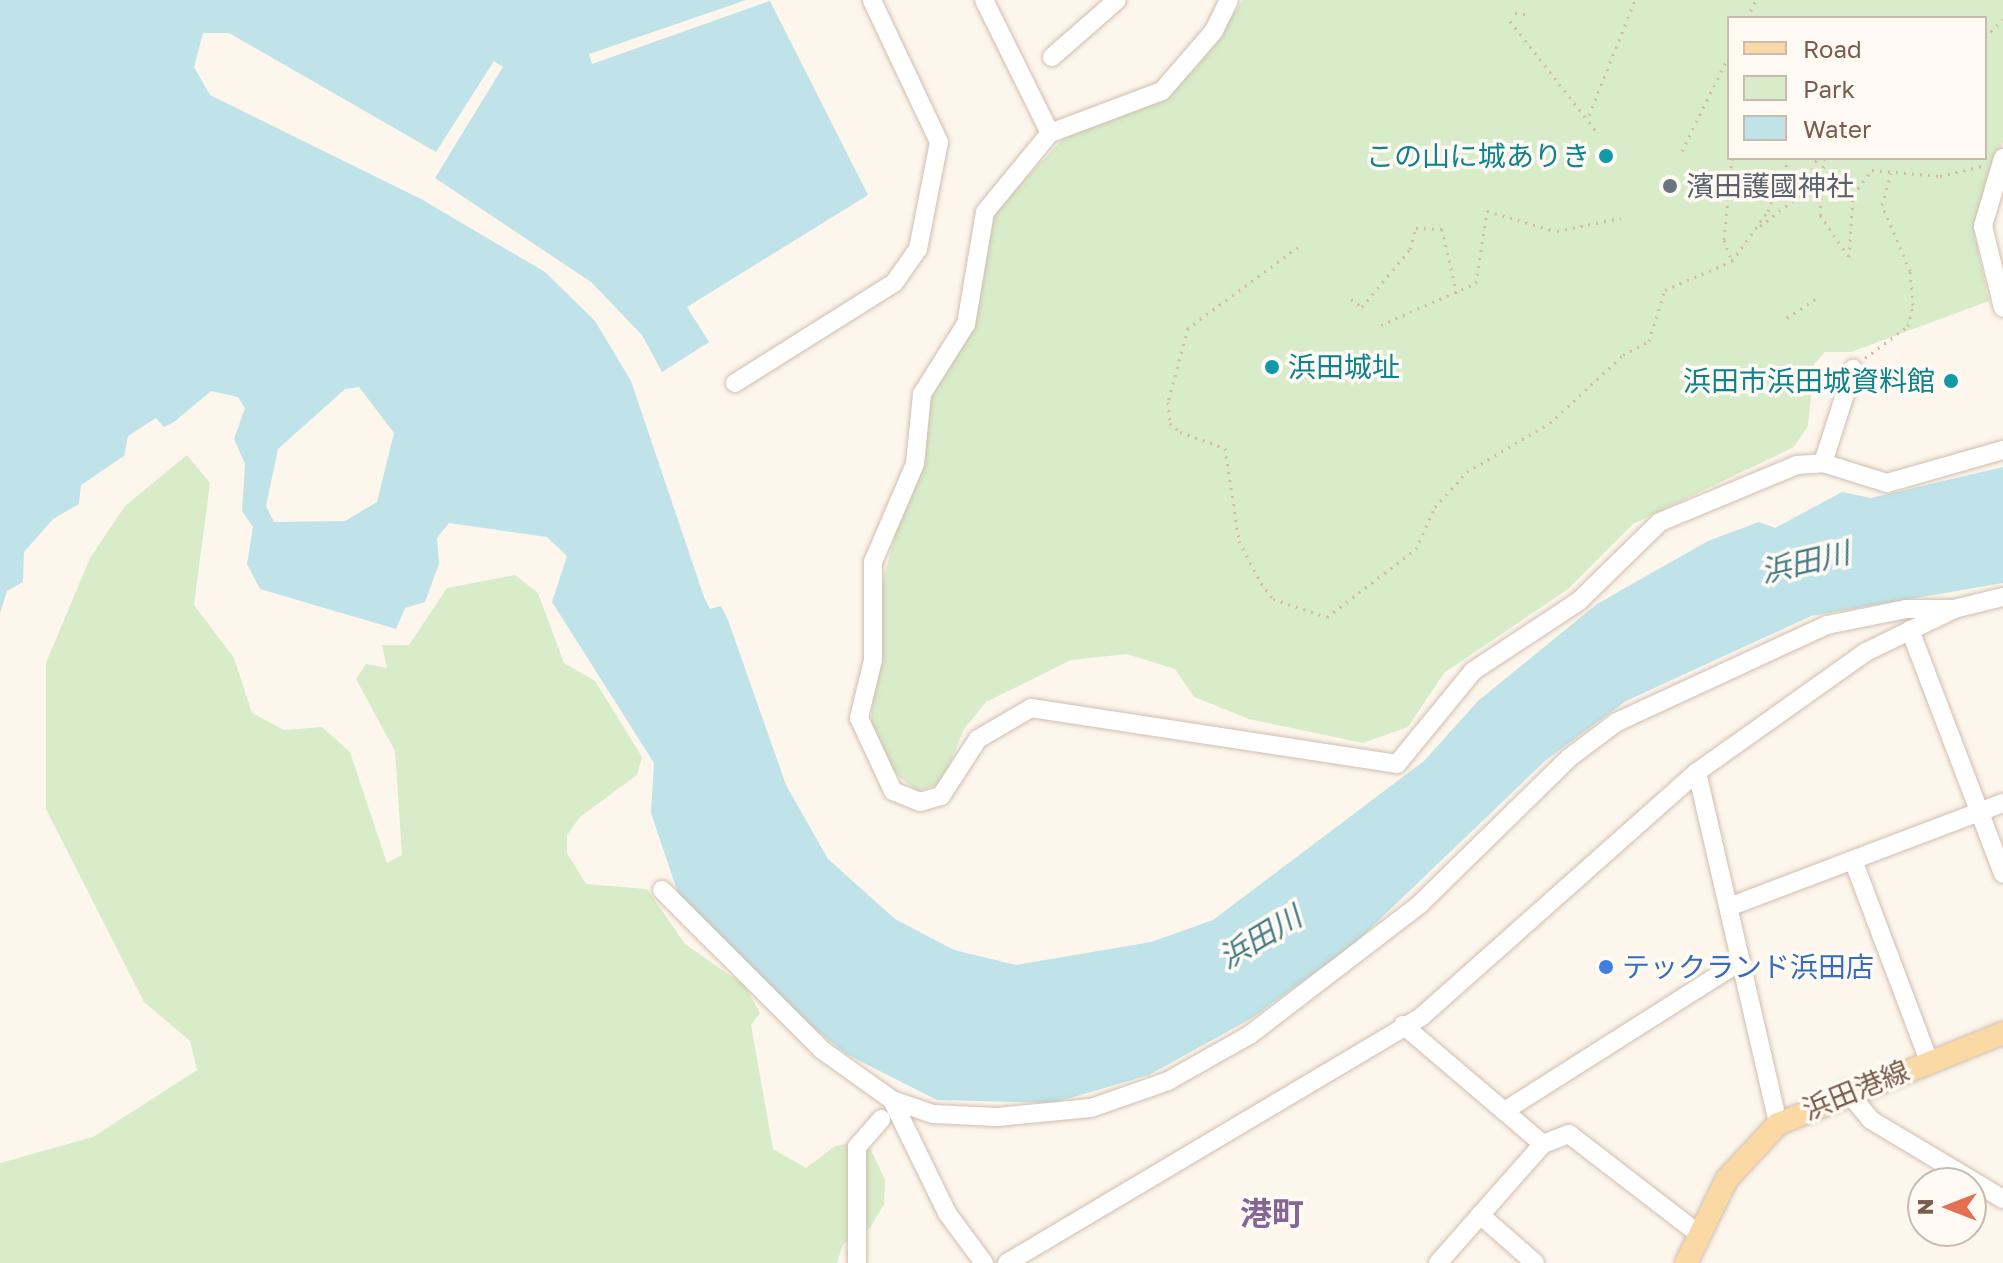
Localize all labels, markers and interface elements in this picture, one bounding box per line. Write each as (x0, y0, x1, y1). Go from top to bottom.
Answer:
legend (1727, 16, 1987, 160)
text: Road (1803, 34, 1862, 63)
text: Park (1803, 74, 1855, 103)
text: Water (1803, 114, 1871, 143)
place label: この山に城ありき (1366, 139, 1590, 173)
marker: この山に城ありき (1597, 147, 1615, 165)
place label: 濱田護國神社 (1686, 169, 1854, 203)
marker: 濱田護國神社 (1661, 177, 1679, 195)
place label: 浜田城址 (1288, 350, 1400, 384)
marker: 浜田城址 (1263, 358, 1281, 376)
place label: 浜田市浜田城資料館 (1683, 364, 1935, 398)
marker: 浜田市浜田城資料館 (1942, 372, 1960, 390)
water label: 浜田川 (1757, 534, 1853, 590)
water label: 浜田川 (1212, 898, 1308, 976)
place label: テックランド浜田店 (1622, 950, 1874, 984)
marker: テックランド浜田店 (1597, 958, 1615, 976)
street label: 浜田港線 (1798, 1053, 1914, 1127)
north arrow (1907, 1167, 1987, 1247)
district label: 港町 (1240, 1194, 1304, 1232)
text: N (1911, 1199, 1938, 1215)

